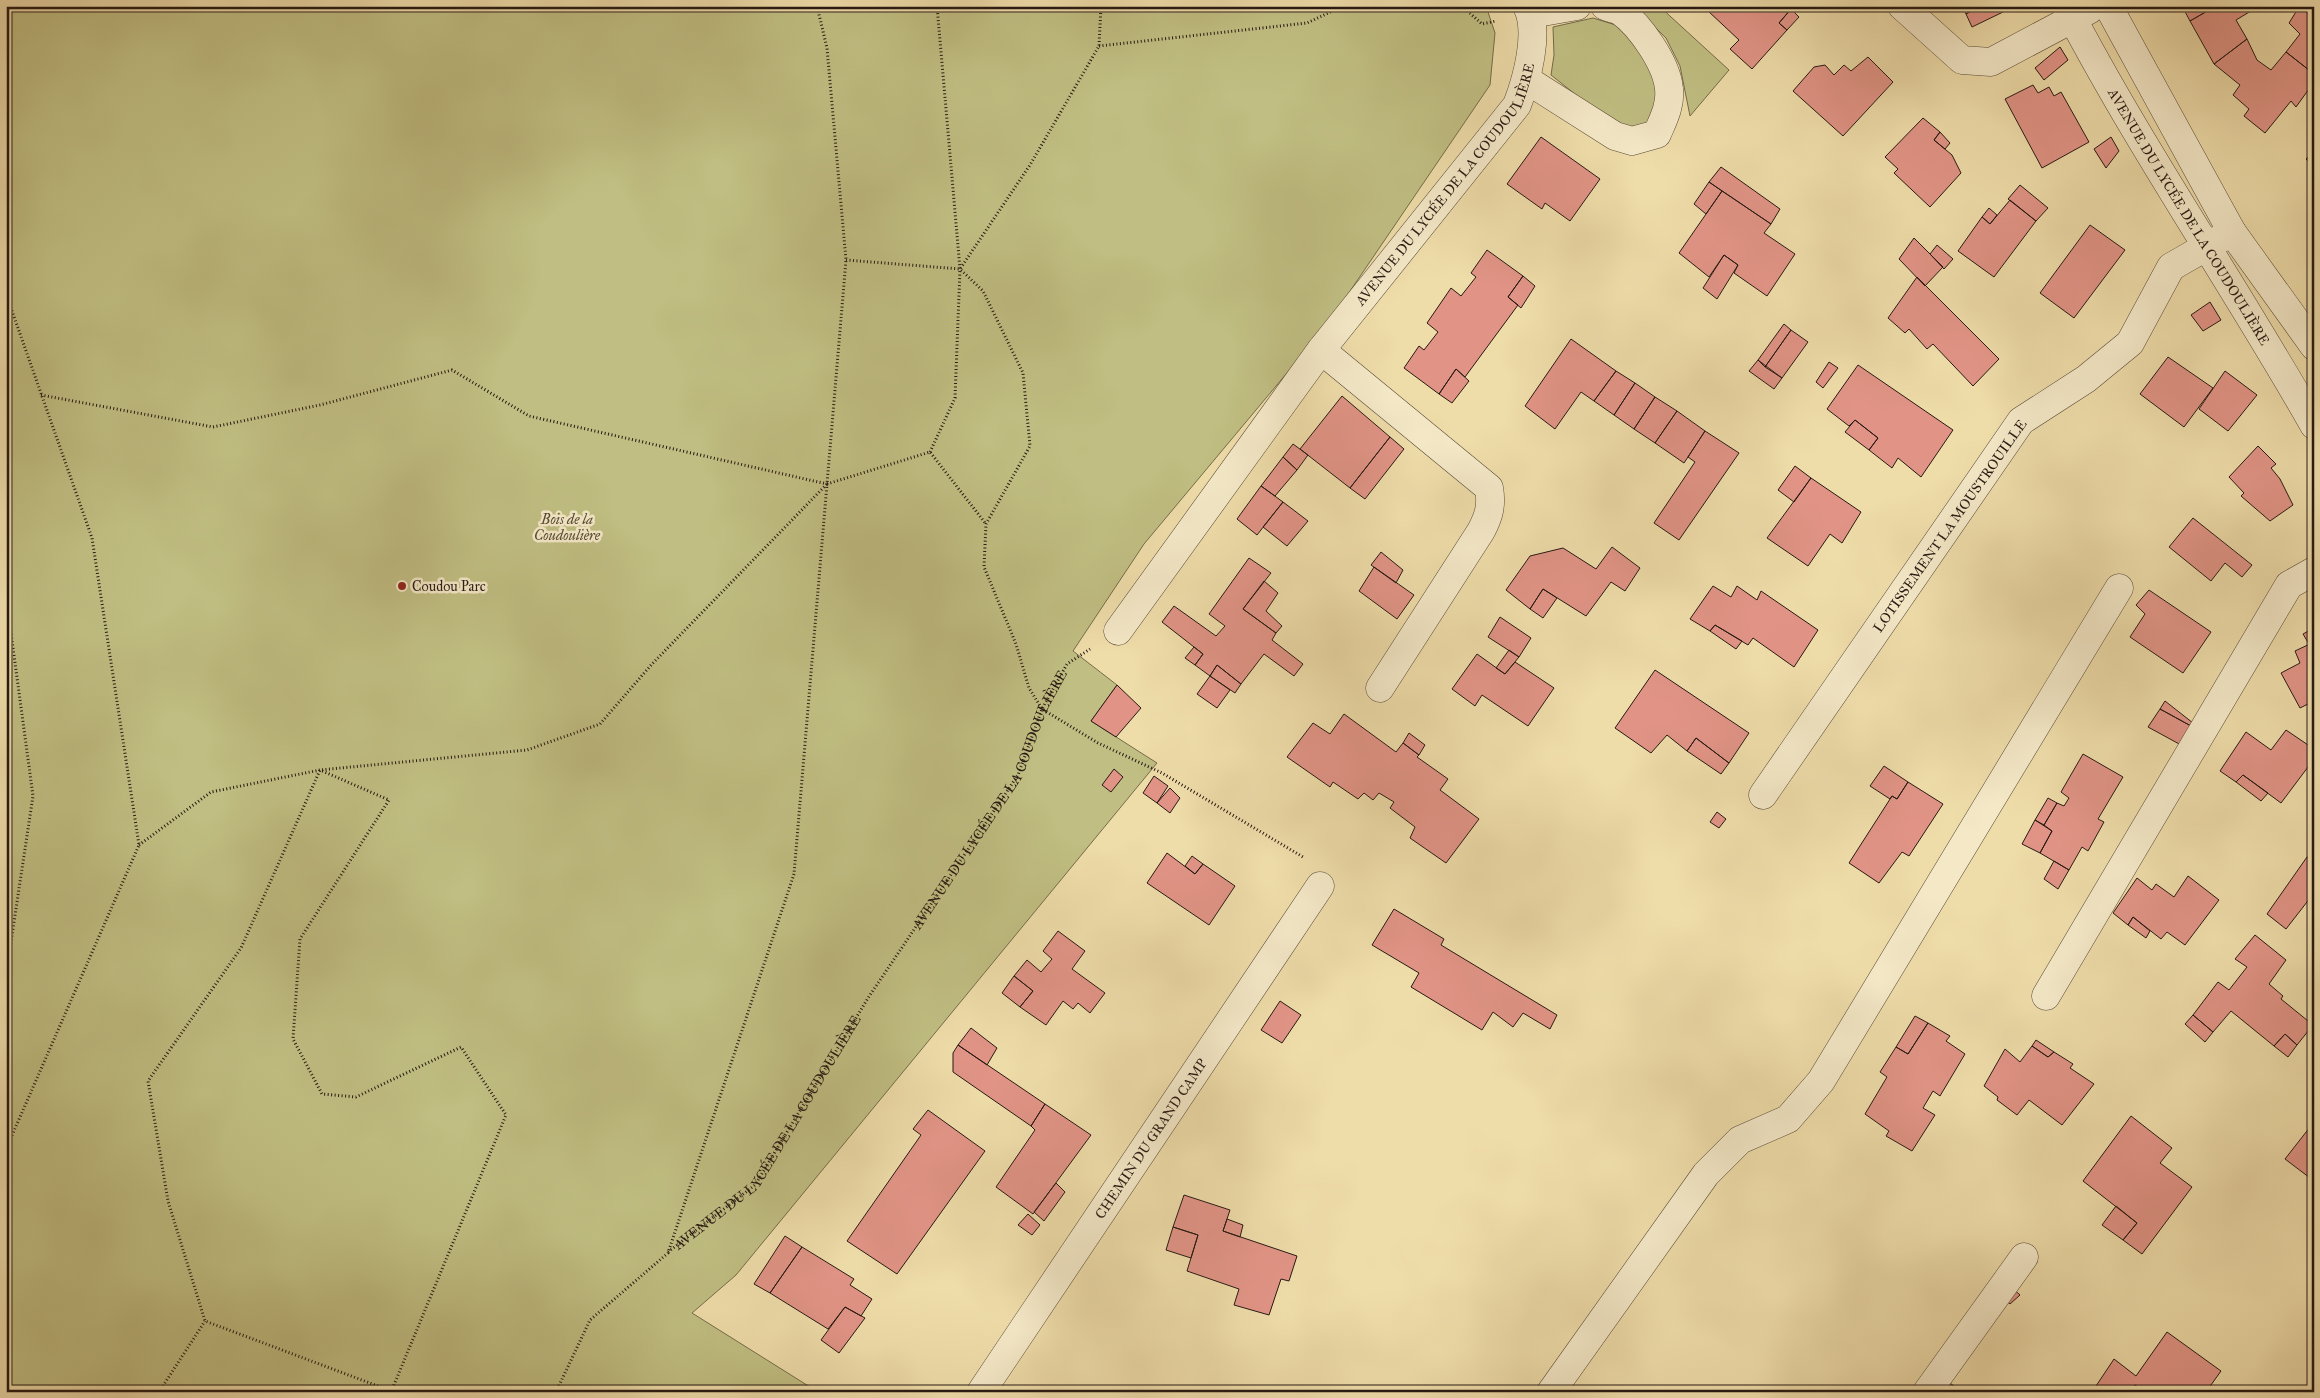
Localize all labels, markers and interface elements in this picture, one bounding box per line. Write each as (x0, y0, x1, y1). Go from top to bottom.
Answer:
street label: AVENUE DU LYCÉE DE LA COUDOULIÈRE (1351, 62, 1538, 310)
street label: AVENUE DU LYCÉE DE LA COUDOULIÈRE (2104, 84, 2274, 348)
street label: LOTISSEMENT LA MOUSTROUILLE (1870, 416, 2030, 636)
park label: Bois de la Coudoulière (534, 511, 601, 544)
place label: Coudou Parc (412, 578, 486, 595)
marker: Coudou Parc (396, 580, 408, 592)
street label: AVENUE DU LYCÉE DE LA COUDOULIÈRE (908, 667, 1071, 933)
street label: AVENUE DU LYCÉE DE LA COUDOULIÈRE (669, 1012, 864, 1254)
street label: CHEMIN DU GRAND CAMP (1091, 1055, 1210, 1222)

